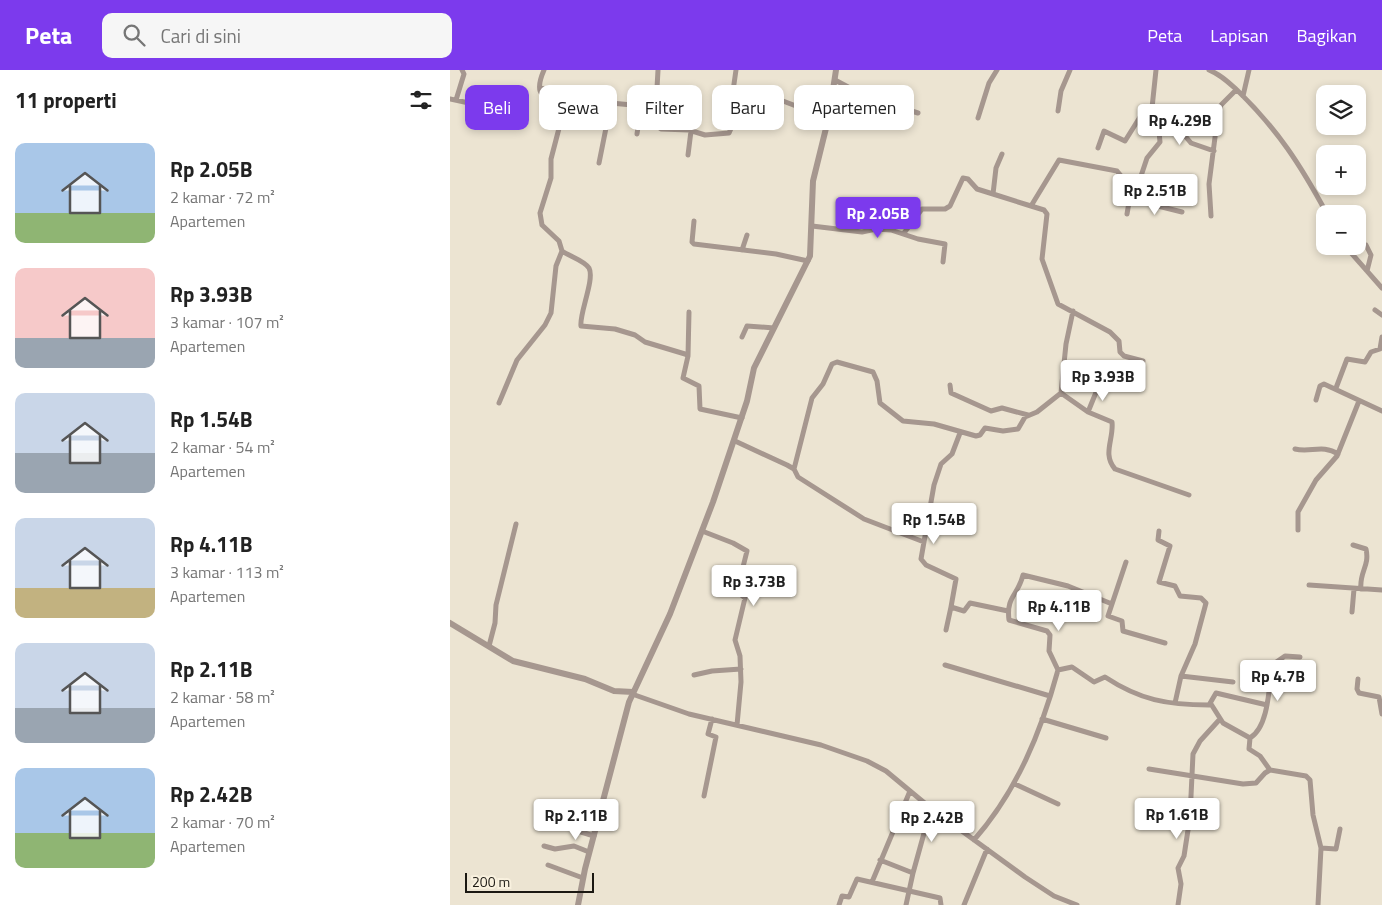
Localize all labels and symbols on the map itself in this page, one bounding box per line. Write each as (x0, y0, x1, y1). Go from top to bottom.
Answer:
pin: Rp 4.29B (1128, 104, 1232, 146)
pin: Rp 2.51B (1103, 174, 1207, 216)
pin: Rp 2.05B (826, 196, 930, 239)
pin: Rp 3.93B (1051, 360, 1155, 402)
pin: Rp 1.54B (882, 502, 986, 545)
pin: Rp 3.73B (702, 564, 806, 607)
pin: Rp 4.11B (1007, 590, 1111, 632)
pin: Rp 4.7B (1232, 660, 1324, 702)
pin: Rp 2.11B (524, 798, 628, 841)
pin: Rp 1.61B (1125, 798, 1229, 840)
pin: Rp 2.42B (880, 800, 984, 843)
scale bar (465, 870, 594, 893)

